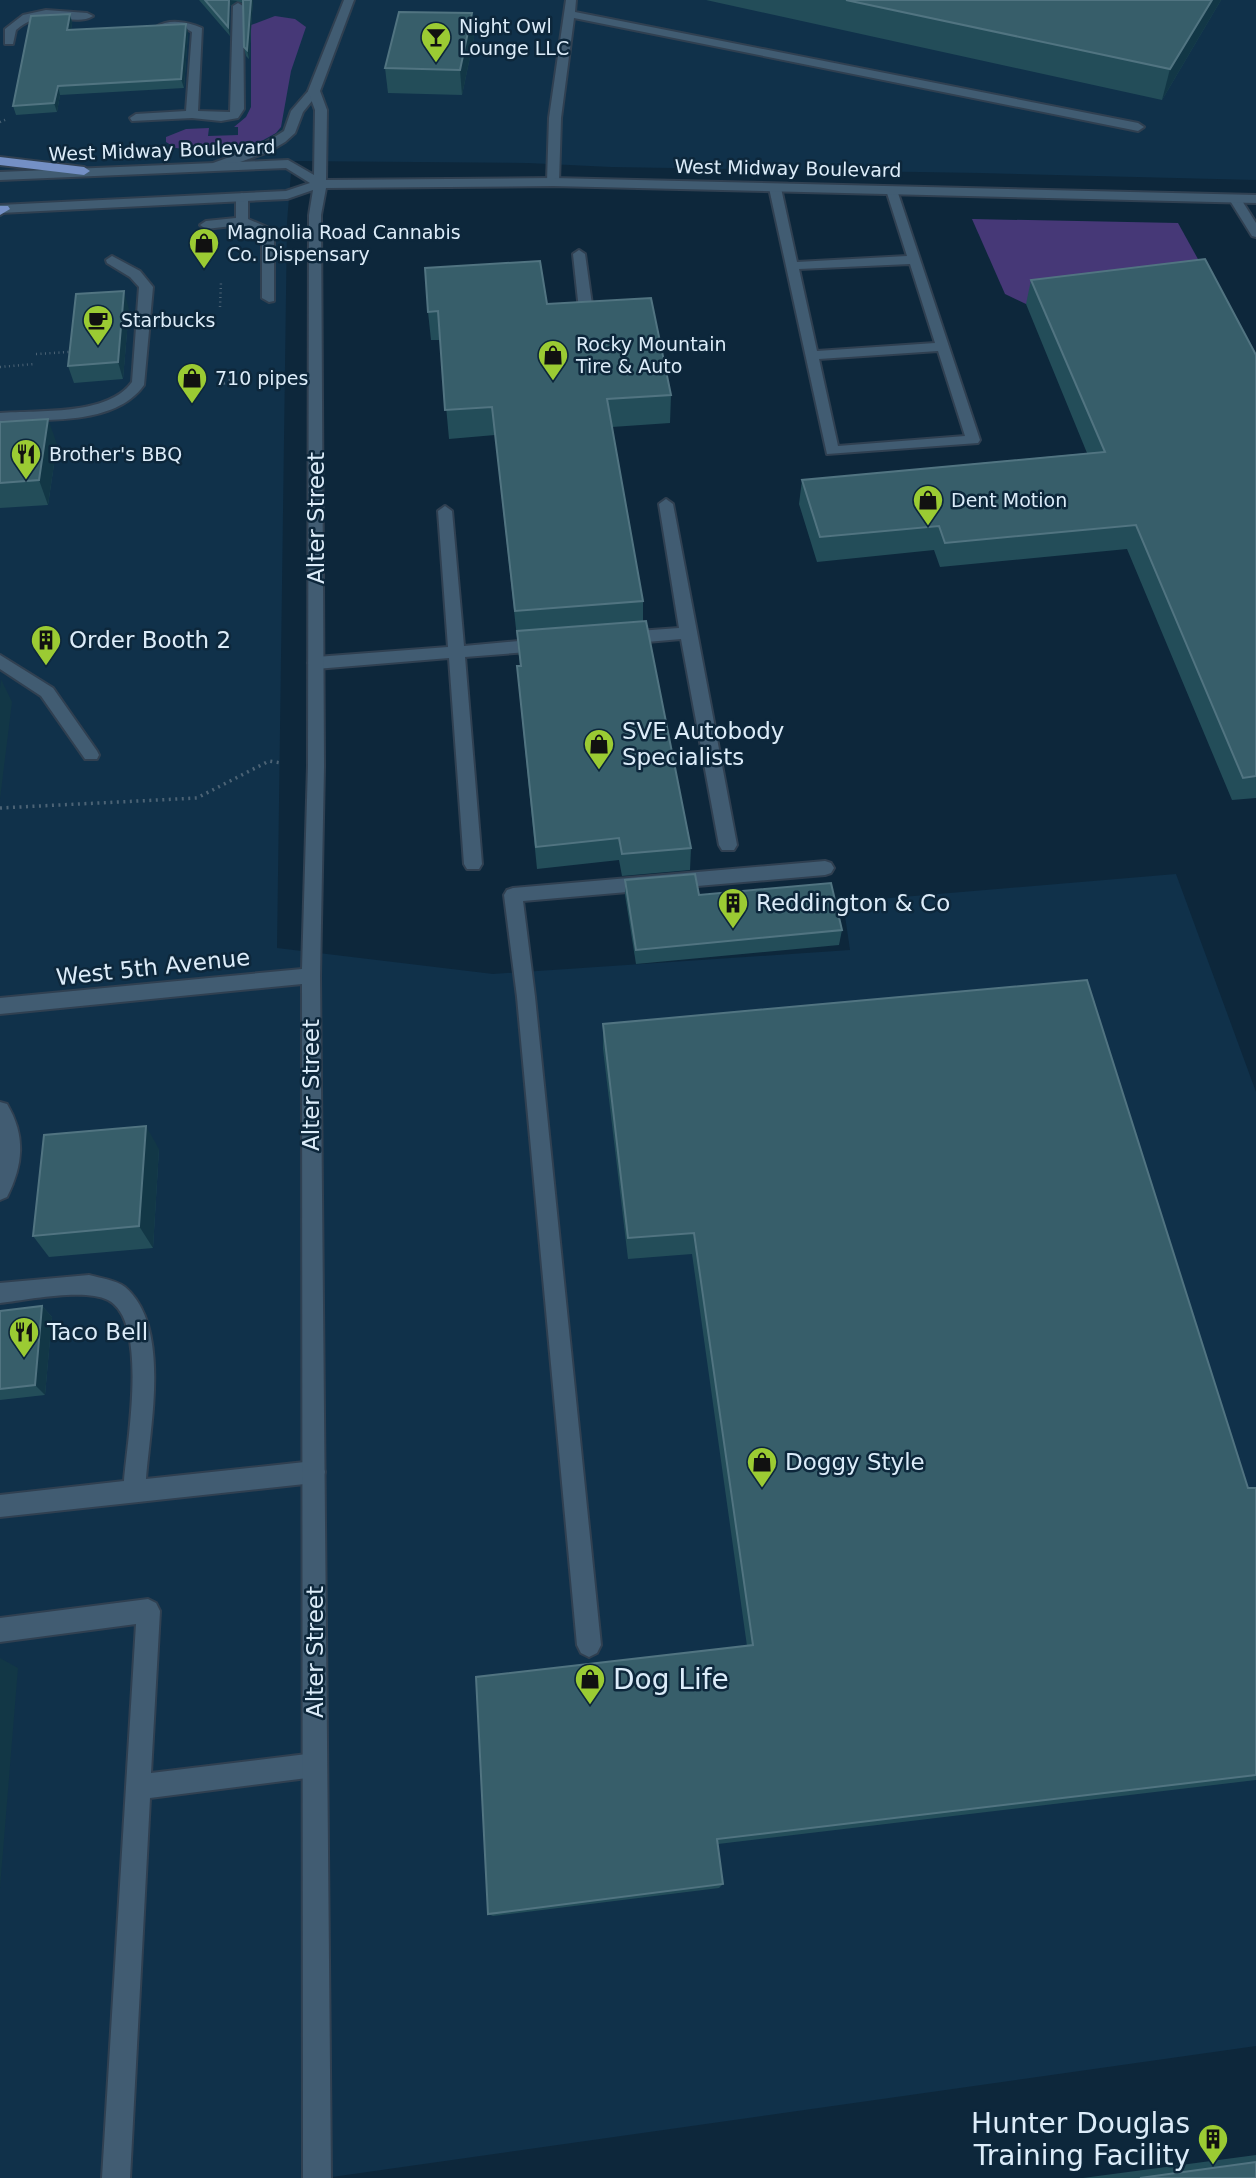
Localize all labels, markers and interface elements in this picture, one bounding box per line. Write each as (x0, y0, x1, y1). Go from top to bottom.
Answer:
place label: Night Owl Lounge LLC (459, 15, 569, 59)
bar icon: Night Owl Lounge LLC (419, 20, 453, 64)
street label: West Midway Boulevard (48, 135, 276, 165)
street label: West Midway Boulevard (674, 155, 902, 181)
place label: Magnolia Road Cannabis Co. Dispensary (227, 221, 461, 265)
shop icon: Magnolia Road Cannabis Co. Dispensary (187, 226, 221, 270)
cafe icon: Starbucks (81, 303, 115, 347)
place label: Starbucks (121, 309, 215, 331)
place label: Rocky Mountain Tire & Auto (575, 333, 727, 377)
shop icon: Rocky Mountain Tire & Auto (536, 338, 570, 382)
shop icon: 710 pipes (175, 361, 209, 405)
place label: 710 pipes (215, 367, 308, 389)
restaurant icon: Brother's BBQ (9, 437, 43, 481)
place label: Brother's BBQ (49, 443, 182, 465)
street label: Alter Street (303, 452, 329, 584)
shop icon: Dent Motion (911, 483, 945, 527)
place label: Dent Motion (951, 489, 1067, 511)
building icon: Order Booth 2 (29, 623, 63, 667)
place label: Order Booth 2 (69, 627, 231, 653)
place label: SVE Autobody Specialists (622, 718, 784, 770)
shop icon: SVE Autobody Specialists (582, 727, 616, 771)
building icon: Reddington & Co (716, 886, 750, 930)
place label: Reddington & Co (756, 890, 950, 916)
street label: West 5th Avenue (55, 944, 251, 990)
street label: Alter Street (298, 1019, 324, 1151)
restaurant icon: Taco Bell (7, 1315, 41, 1359)
place label: Taco Bell (46, 1319, 148, 1345)
shop icon: Doggy Style (745, 1445, 779, 1489)
place label: Doggy Style (785, 1449, 925, 1475)
street label: Alter Street (302, 1586, 328, 1718)
shop icon: Dog Life (573, 1662, 607, 1706)
place label: Dog Life (613, 1663, 729, 1696)
place label: Hunter Douglas Training Facility (971, 2107, 1190, 2172)
building icon: Hunter Douglas Training Facility (1196, 2122, 1230, 2166)

